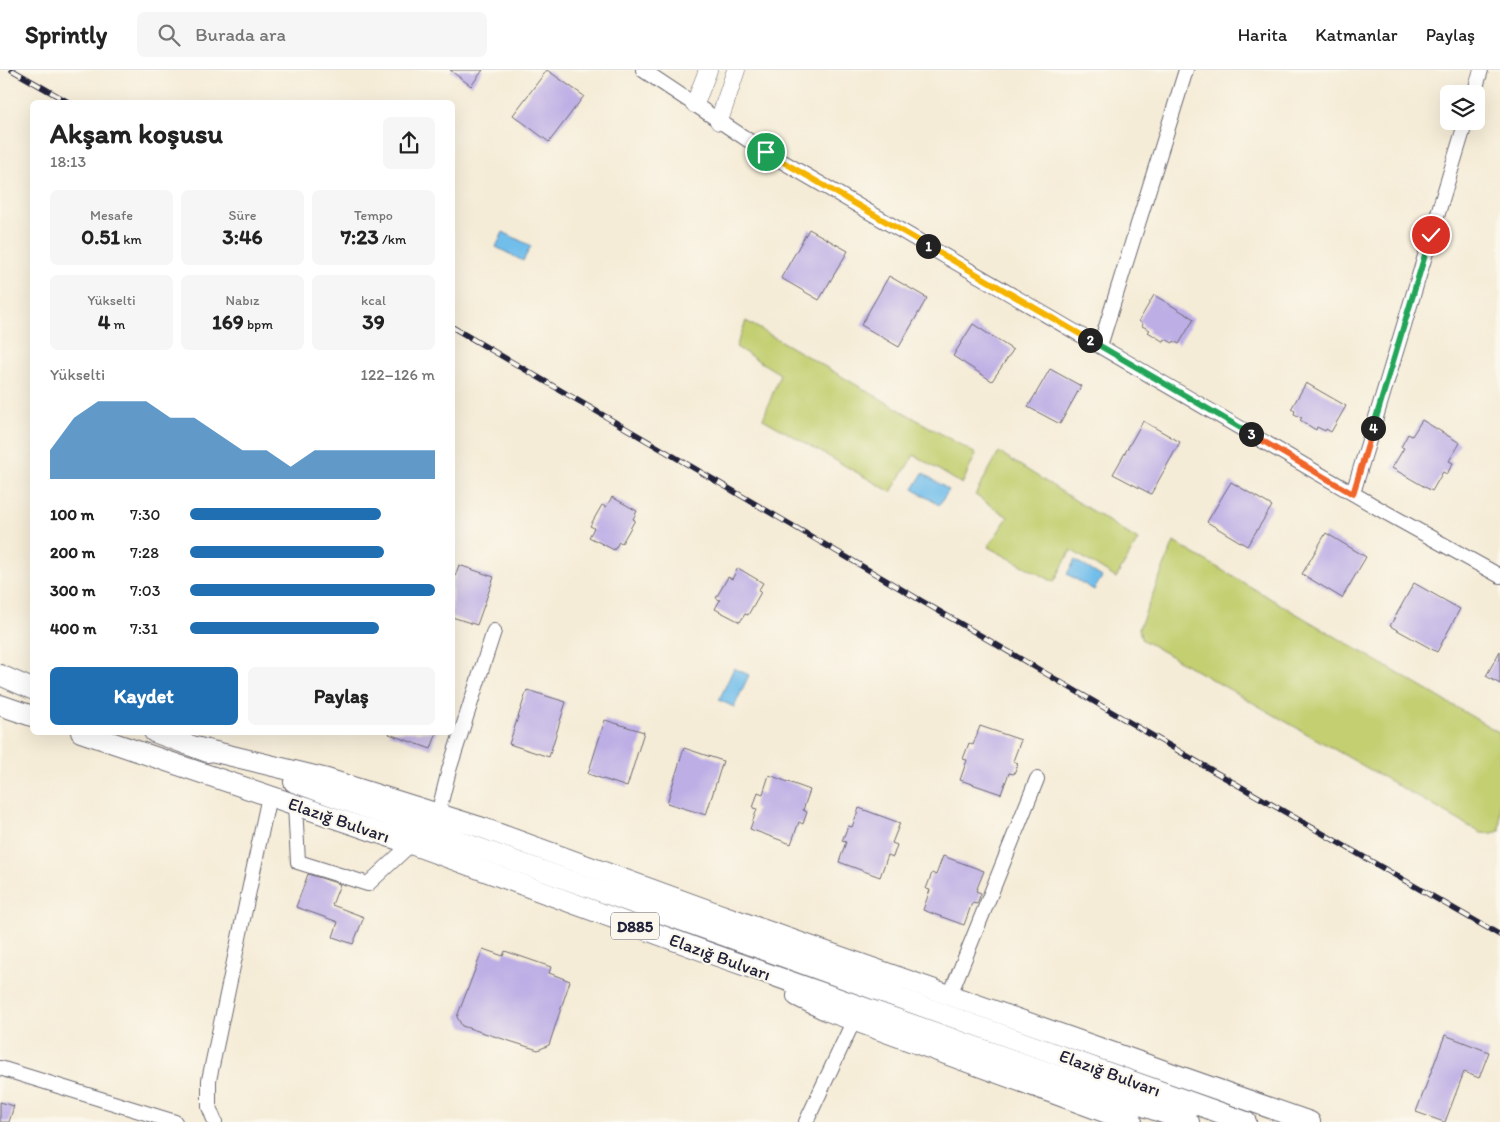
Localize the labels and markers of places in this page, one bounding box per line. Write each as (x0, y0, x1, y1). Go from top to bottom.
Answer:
pin (745, 131, 787, 173)
pin (1410, 214, 1452, 256)
pin: 1 (916, 234, 940, 258)
pin: 2 (1078, 328, 1102, 352)
pin: 4 (1360, 416, 1386, 440)
pin: 3 (1238, 422, 1264, 446)

